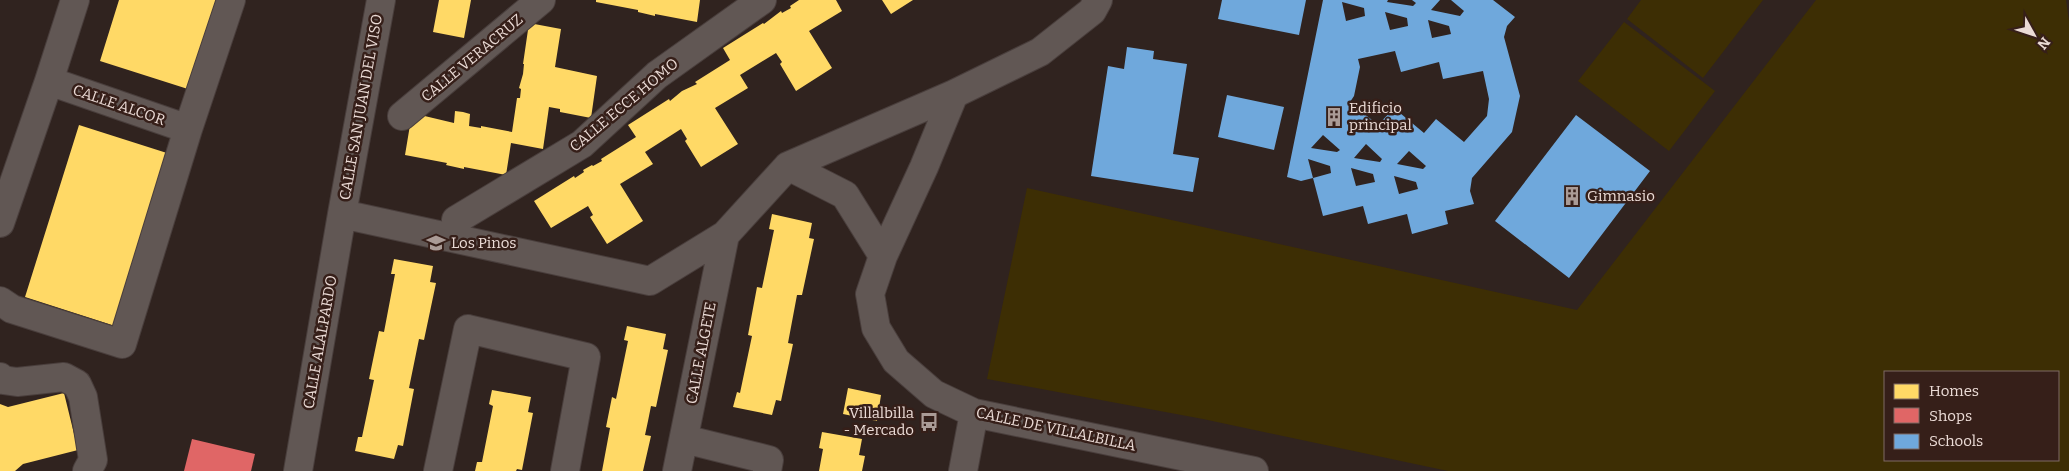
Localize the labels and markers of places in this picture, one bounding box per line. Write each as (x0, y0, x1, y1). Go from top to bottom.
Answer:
place label: Edificio principal (1349, 99, 1412, 134)
building icon: Edificio principal (1323, 106, 1345, 128)
building icon: Gimnasio (1561, 185, 1583, 207)
place label: Gimnasio (1587, 187, 1655, 205)
school or university icon: Los Pinos (425, 232, 447, 254)
place label: Los Pinos (451, 234, 516, 252)
place label: Villalbilla - Mercado (843, 404, 914, 439)
bus stop icon: Villalbilla - Mercado (918, 411, 940, 433)

